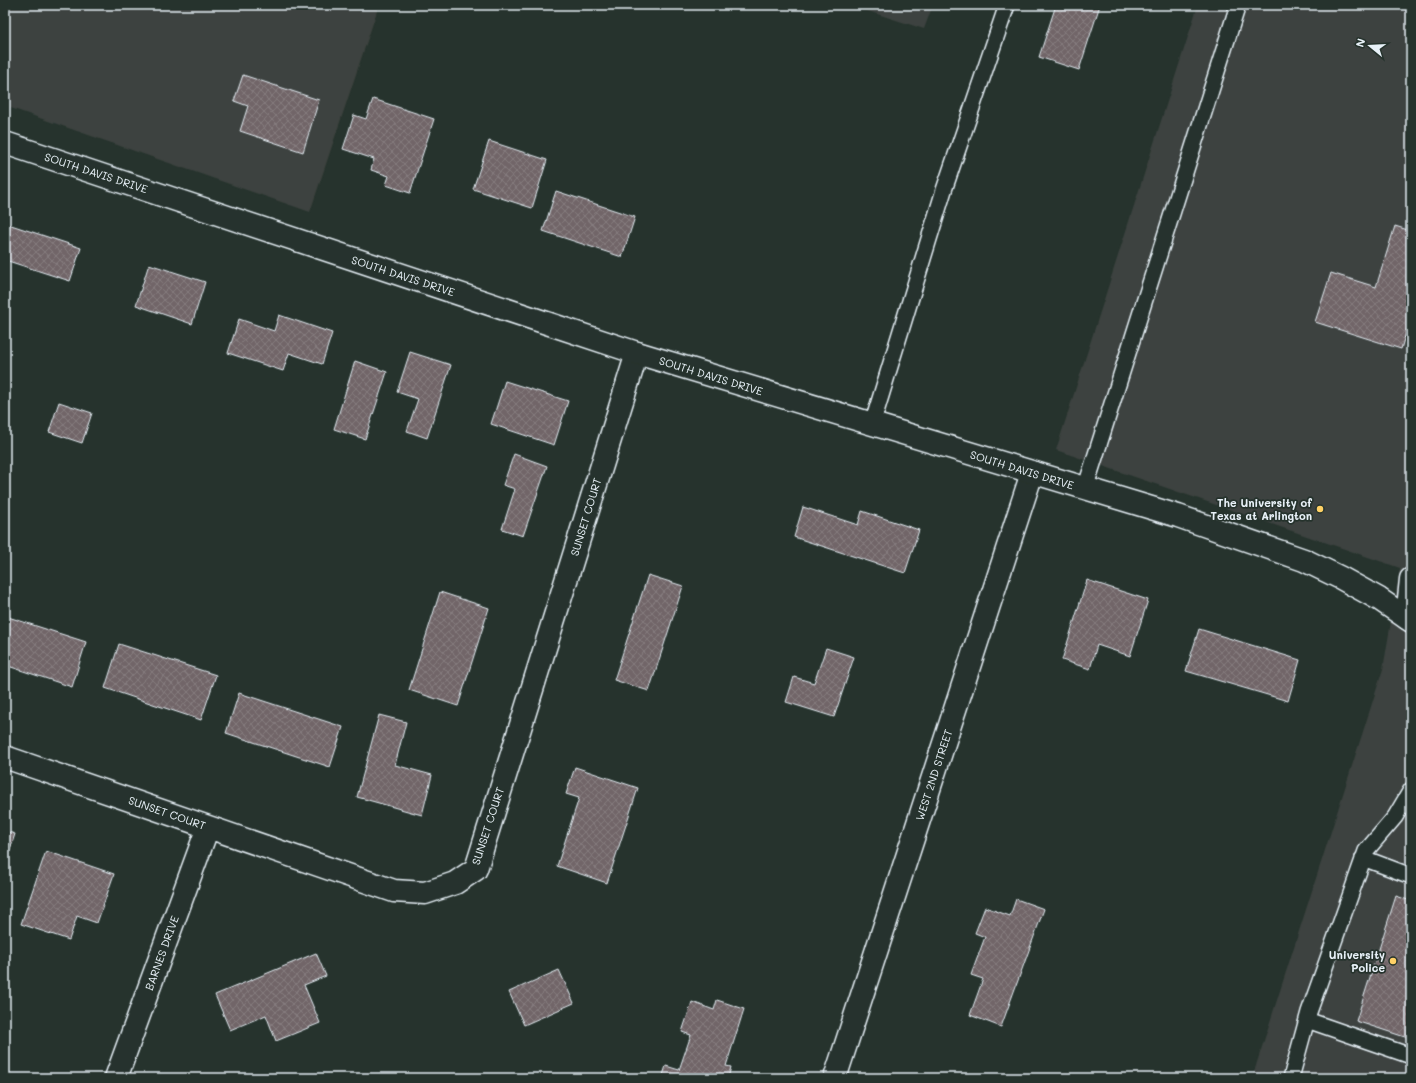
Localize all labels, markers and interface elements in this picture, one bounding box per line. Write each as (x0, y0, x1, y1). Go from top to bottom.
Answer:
north arrow (1350, 26, 1390, 66)
text: N (1352, 36, 1368, 49)
street label: SOUTH DAVIS DRIVE (43, 149, 150, 196)
street label: SOUTH DAVIS DRIVE (350, 252, 457, 299)
street label: SOUTH DAVIS DRIVE (657, 353, 765, 398)
street label: SOUTH DAVIS DRIVE (968, 447, 1076, 492)
street label: SUNSET COURT (567, 476, 605, 558)
place label: The University of Texas at Arlington (1210, 495, 1312, 523)
marker: The University of Texas at Arlington (1315, 504, 1325, 514)
street label: WEST 2ND STREET (912, 727, 955, 822)
street label: SUNSET COURT (468, 785, 507, 867)
street label: SUNSET COURT (126, 792, 208, 833)
street label: BARNES DRIVE (141, 913, 182, 992)
place label: University Police (1329, 947, 1385, 975)
marker: University Police (1388, 956, 1398, 966)

